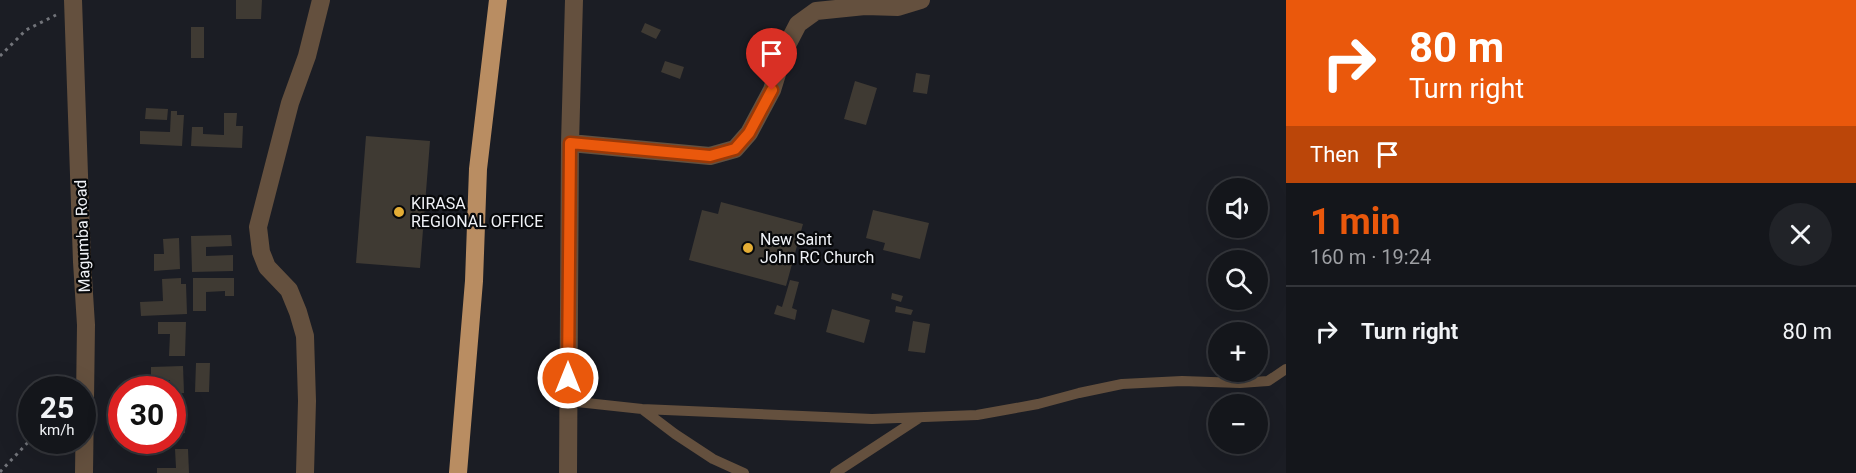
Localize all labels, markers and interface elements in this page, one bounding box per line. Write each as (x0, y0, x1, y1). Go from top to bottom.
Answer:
text: 80 m (1409, 23, 1504, 72)
icon: right (1310, 24, 1388, 102)
pin (746, 28, 797, 90)
icon: arrive (755, 37, 788, 70)
text: Turn right (1409, 73, 1524, 105)
icon: arrive (1371, 138, 1404, 171)
text: Then (1310, 142, 1359, 167)
map controls (1208, 178, 1268, 454)
button: sound (1208, 178, 1268, 238)
street label: Magumba Road (71, 179, 94, 293)
place label: KIRASA REGIONAL OFFICE (411, 194, 543, 231)
text: 1 min (1310, 201, 1401, 243)
button: close (1769, 203, 1832, 266)
marker: KIRASA REGIONAL OFFICE (392, 205, 406, 219)
place label: New Saint John RC Church (760, 230, 874, 267)
marker: New Saint John RC Church (741, 241, 755, 255)
text: 160 m · 19:24 (1310, 245, 1431, 269)
button: search (1208, 250, 1268, 310)
icon: right (1310, 315, 1343, 348)
text: Turn right (1361, 319, 1458, 344)
text: 80 m (1783, 319, 1832, 344)
button: + (1208, 322, 1268, 382)
position arrow (536, 346, 600, 410)
speed limit sign: 30 (108, 376, 186, 454)
text: 25 (40, 390, 74, 425)
button: − (1208, 394, 1268, 454)
text: km/h (39, 421, 75, 439)

